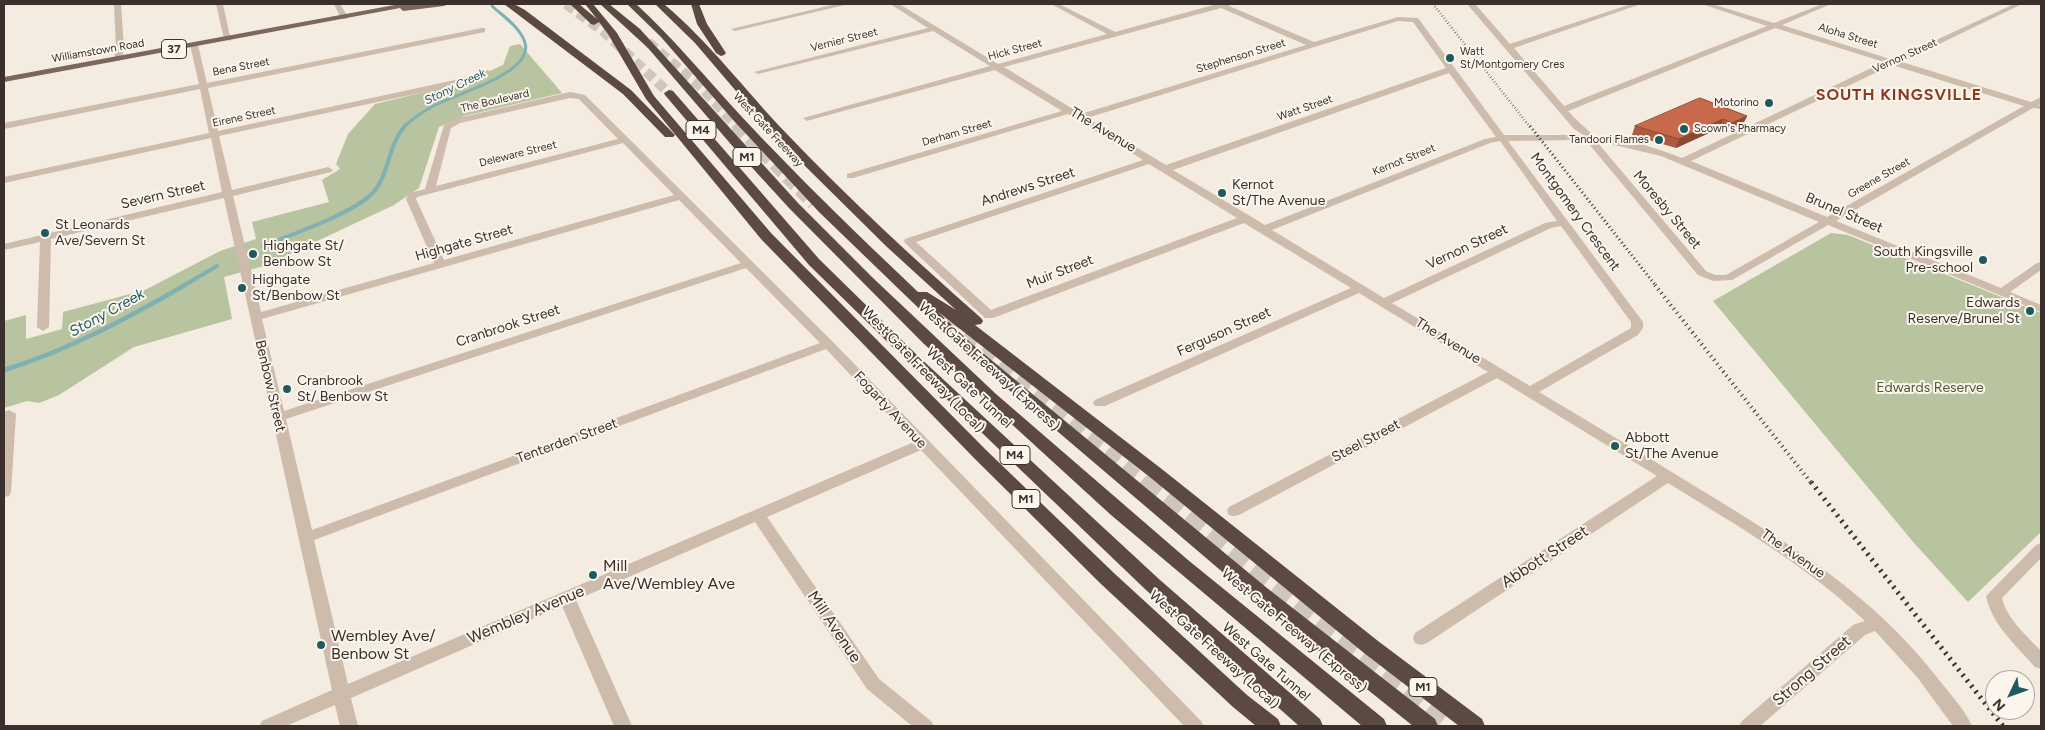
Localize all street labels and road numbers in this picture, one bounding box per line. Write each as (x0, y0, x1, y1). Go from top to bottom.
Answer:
street label: Aloha Street (1817, 21, 1879, 51)
street label: Vernier Street (809, 25, 879, 55)
street label: Williamstown Road (51, 36, 145, 66)
street label: Hick Street (986, 36, 1044, 64)
street label: Stephenson Street (1195, 36, 1287, 76)
street label: Vernon Street (1871, 36, 1939, 76)
road number: 37 (162, 40, 186, 59)
street label: Bena Street (211, 55, 271, 79)
street label: The Boulevard (460, 87, 530, 115)
street label: West Gate Freeway (730, 90, 806, 170)
street label: Watt Street (1276, 92, 1334, 124)
street label: Eirene Street (211, 104, 277, 130)
street label: The Avenue (1067, 104, 1139, 156)
street label: Derham Street (921, 117, 993, 149)
road number: M4 (686, 120, 716, 140)
street label: Deleware Street (478, 138, 558, 170)
street label: Kernot Street (1371, 141, 1437, 179)
road number: M1 (733, 148, 761, 166)
street label: Montgomery Crescent (1527, 150, 1623, 274)
street label: Greene Street (1845, 155, 1913, 201)
street label: Andrews Street (979, 164, 1077, 210)
street label: Moresby Street (1629, 167, 1705, 253)
street label: Severn Street (119, 177, 207, 213)
street label: Brunel Street (1803, 189, 1885, 237)
street label: Highgate Street (413, 221, 515, 265)
street label: Vernon Street (1424, 221, 1510, 273)
street label: Muir Street (1024, 252, 1096, 292)
street label: West Gate Freeway (Express) (915, 299, 1063, 435)
street label: Cranbrook Street (454, 301, 562, 351)
street label: West Gate Freeway (Local) (858, 303, 988, 437)
street label: Ferguson Street (1174, 304, 1274, 360)
street label: The Avenue (1412, 314, 1484, 368)
street label: Benbow Street (251, 338, 289, 434)
street label: West Gate Tunnel (923, 344, 1015, 432)
street label: Fogarty Avenue (850, 368, 930, 452)
street label: Tenterden Street (514, 415, 620, 467)
street label: Steel Street (1329, 416, 1403, 466)
road number: M4 (1000, 446, 1030, 464)
road number: M1 (1012, 489, 1040, 508)
street label: Abbott Street (1498, 522, 1592, 592)
street label: The Avenue (1758, 526, 1828, 582)
street label: West Gate Freeway (Express) (1218, 565, 1370, 697)
street label: Wembley Avenue (465, 582, 587, 648)
street label: Mill Avenue (803, 587, 865, 667)
street label: West Gate Freeway (Local) (1146, 587, 1282, 713)
street label: West Gate Tunnel (1219, 619, 1313, 705)
street label: Strong Street (1769, 632, 1855, 710)
road number: M1 (1409, 678, 1437, 696)

